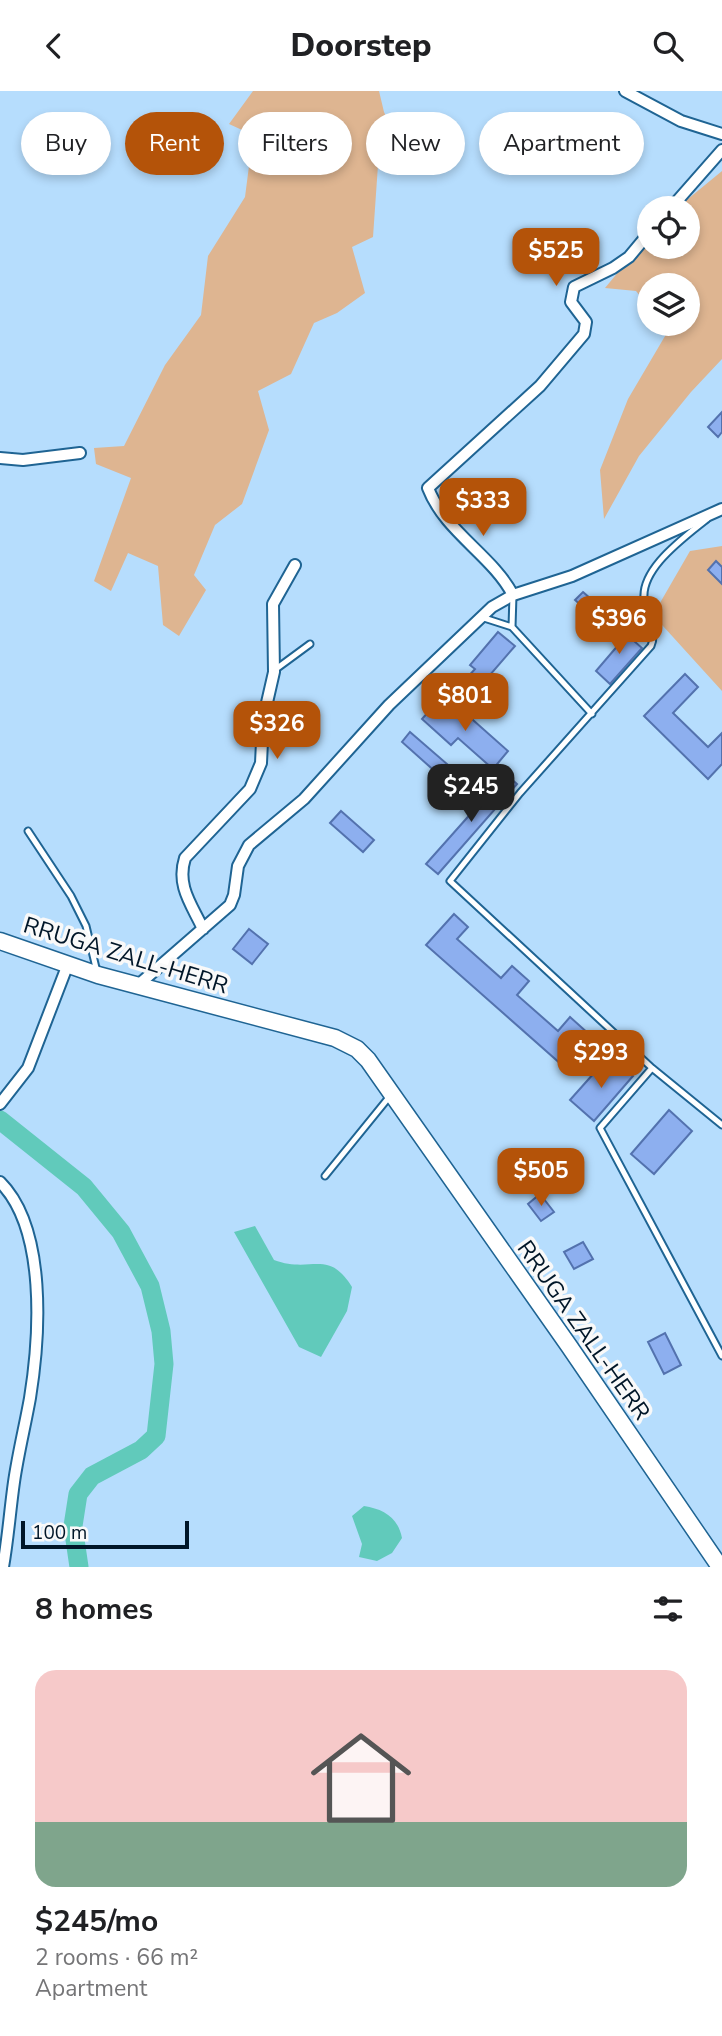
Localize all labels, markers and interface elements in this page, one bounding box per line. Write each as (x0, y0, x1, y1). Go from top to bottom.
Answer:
text: Doorstep (291, 24, 431, 67)
icon: back (35, 27, 73, 65)
icon: search (649, 27, 687, 65)
chip: Buy (21, 112, 111, 175)
chip: Rent (125, 112, 224, 175)
chip: Filters (238, 112, 352, 175)
chip: New (366, 112, 465, 175)
chip: Apartment (479, 112, 644, 175)
map controls (637, 196, 700, 336)
button: locate (637, 196, 700, 259)
pin: $525 (515, 229, 597, 288)
text: $525 (528, 235, 584, 266)
button: layers (637, 273, 700, 336)
pin: $333 (442, 479, 524, 538)
text: $333 (455, 485, 511, 516)
pin: $396 (578, 596, 660, 656)
text: $396 (591, 603, 647, 634)
pin: $801 (424, 673, 506, 733)
text: $801 (437, 680, 493, 711)
pin: $326 (236, 701, 318, 761)
text: $326 (249, 708, 305, 739)
pin: $245 (430, 765, 512, 824)
text: $245 (443, 771, 499, 802)
street label: RRUGA ZALL-HERR (20, 910, 232, 1001)
pin: $293 (560, 1031, 642, 1090)
text: $293 (573, 1037, 629, 1068)
pin: $505 (500, 1149, 582, 1208)
text: $505 (513, 1155, 569, 1186)
street label: RRUGA ZALL-HERR (510, 1234, 657, 1426)
scale bar (21, 1518, 189, 1550)
text: 100 m (32, 1520, 87, 1546)
text: 8 homes (35, 1589, 153, 1630)
icon: filters (649, 1590, 687, 1628)
icon: home (298, 1715, 424, 1841)
text: $245/mo (35, 1901, 158, 1942)
text: 2 rooms · 66 m² (35, 1942, 198, 1973)
text: Apartment (35, 1973, 147, 2004)

